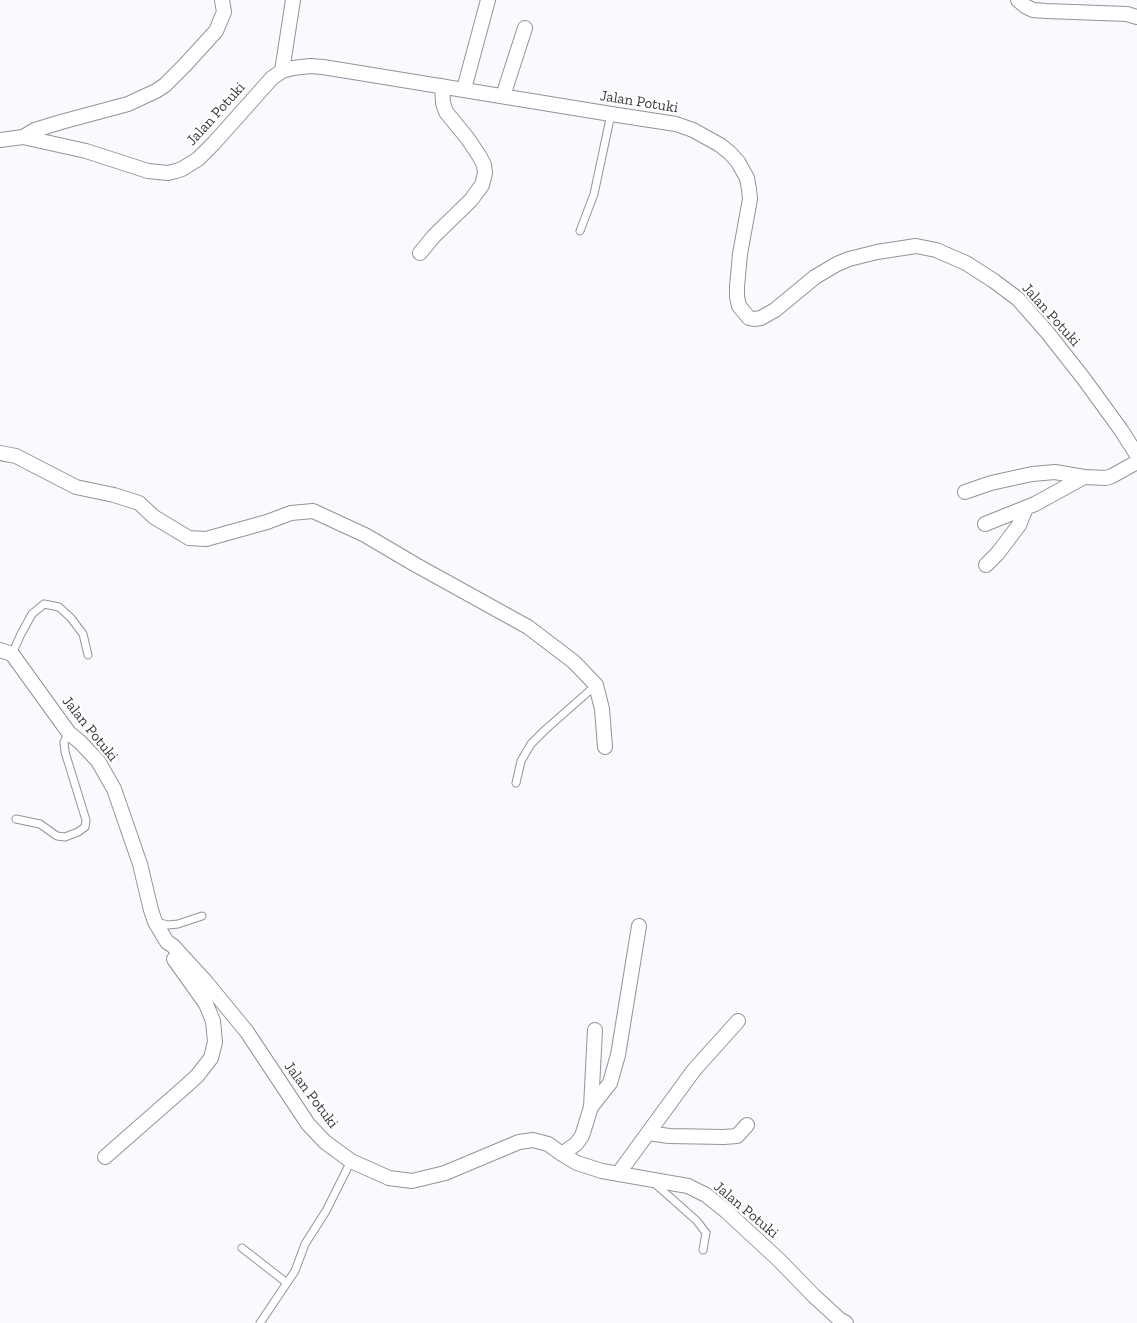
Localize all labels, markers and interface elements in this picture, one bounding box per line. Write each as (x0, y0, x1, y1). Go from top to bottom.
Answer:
street label: Jalan Potuki (183, 79, 249, 149)
street label: Jalan Potuki (599, 87, 679, 117)
street label: Jalan Potuki (1018, 280, 1084, 350)
street label: Jalan Potuki (58, 693, 122, 765)
street label: Jalan Potuki (280, 1058, 342, 1132)
street label: Jalan Potuki (710, 1178, 782, 1242)

